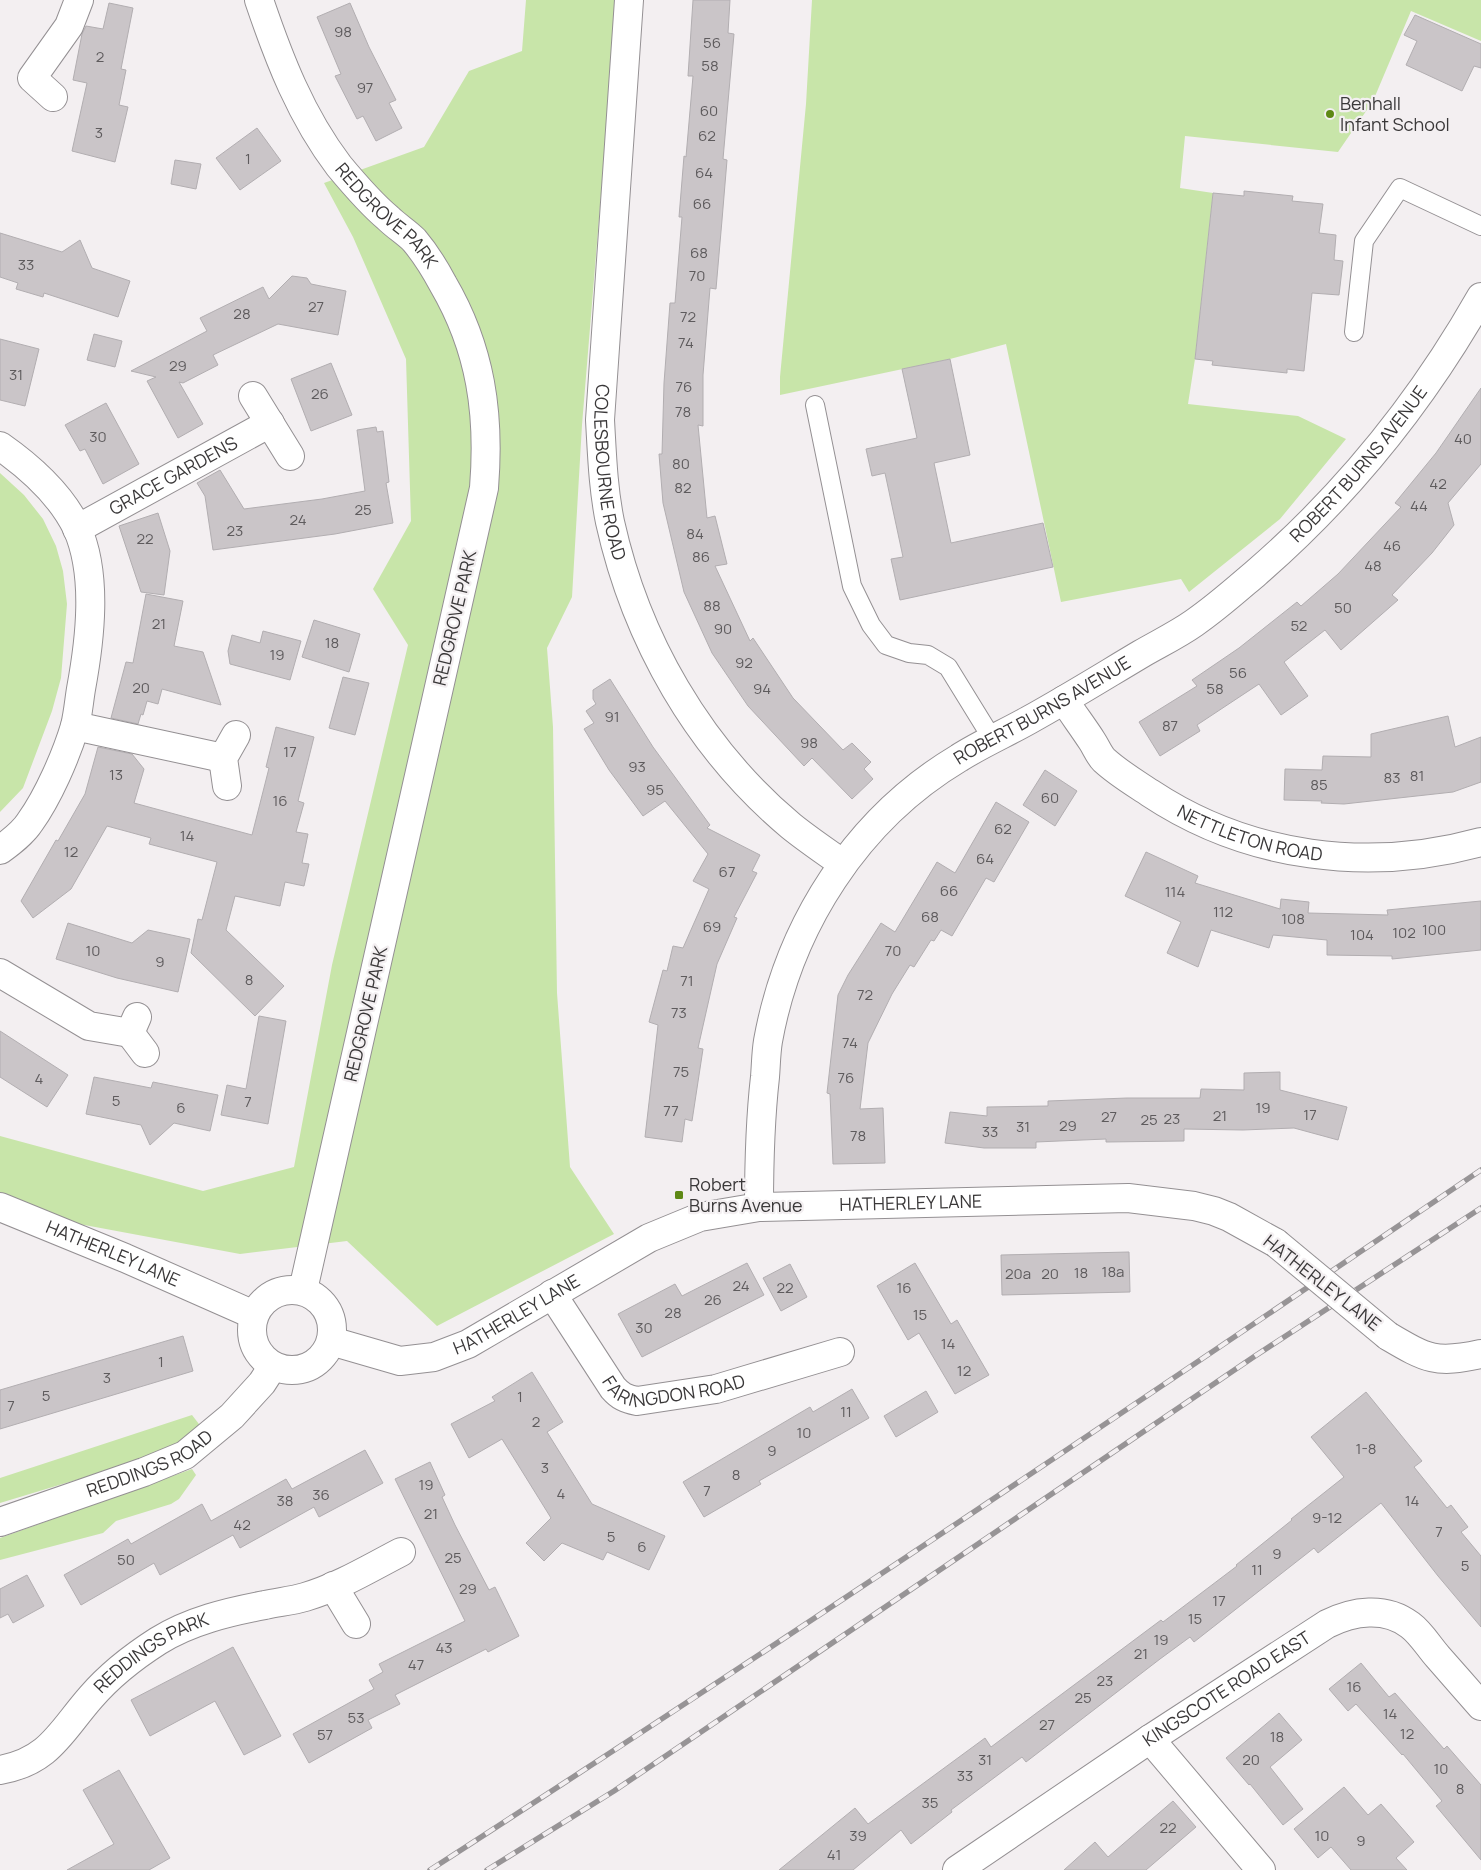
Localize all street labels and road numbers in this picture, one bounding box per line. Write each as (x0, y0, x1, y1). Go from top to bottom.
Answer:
street label: REDGROVE PARK (330, 157, 444, 273)
street label: ROBERT BURNS AVENUE (1284, 381, 1432, 547)
street label: COLESBOURNE ROAD (589, 383, 632, 563)
street label: GRACE GARDENS (105, 430, 241, 520)
street label: REDGROVE PARK (427, 547, 481, 688)
street label: ROBERT BURNS AVENUE (949, 650, 1135, 769)
street label: NETTLETON ROAD (1173, 799, 1324, 866)
street label: REDGROVE PARK (338, 943, 392, 1084)
street label: HATHERLEY LANE (839, 1189, 982, 1216)
street label: HATHERLEY LANE (43, 1214, 184, 1292)
street label: HATHERLEY LANE (1259, 1229, 1386, 1336)
street label: HATHERLEY LANE (449, 1268, 584, 1360)
street label: FARINGDON ROAD (597, 1368, 748, 1412)
street label: REDDINGS ROAD (83, 1424, 217, 1502)
street label: REDDINGS PARK (88, 1606, 212, 1698)
street label: KINGSCOTE ROAD EAST (1138, 1625, 1315, 1751)

